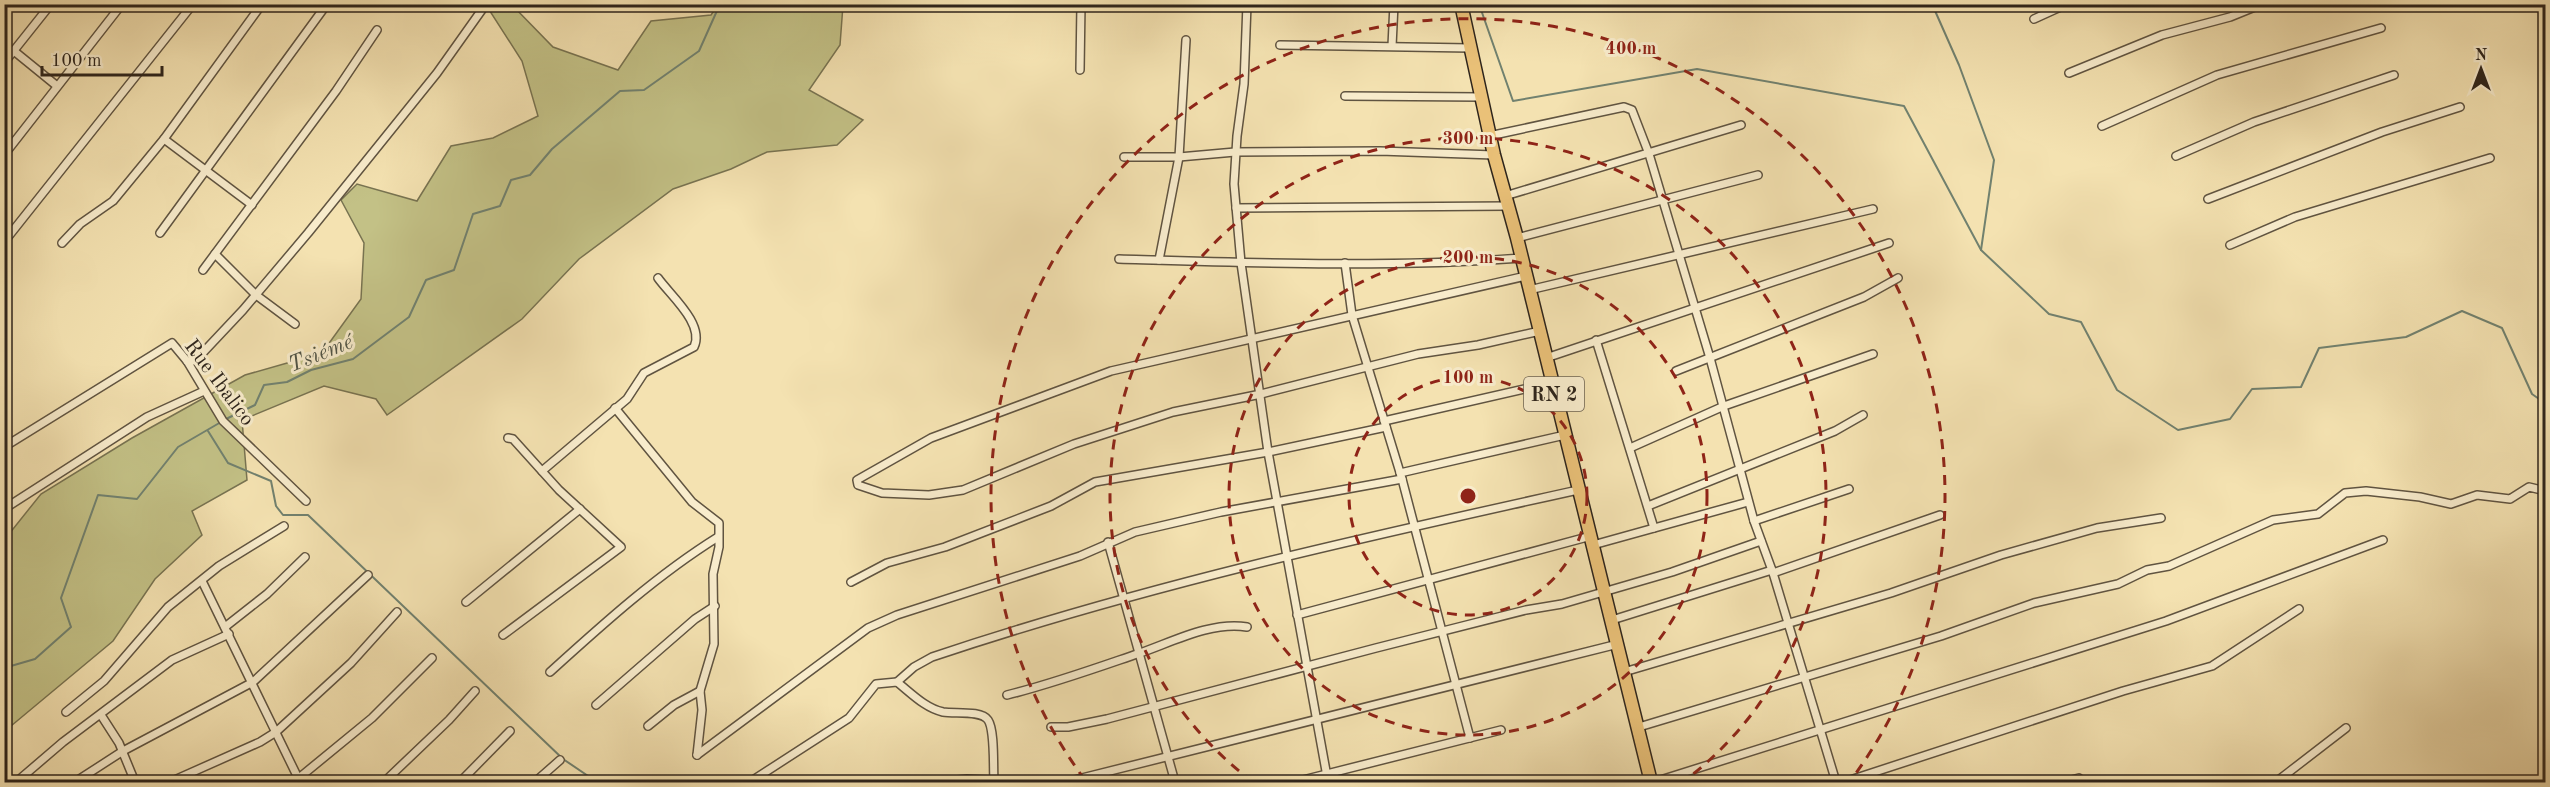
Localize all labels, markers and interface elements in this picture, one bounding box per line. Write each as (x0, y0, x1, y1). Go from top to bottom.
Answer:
scale bar (42, 39, 162, 77)
north arrow (2451, 39, 2511, 99)
text: 400 m (1606, 40, 1656, 58)
text: N (2475, 48, 2488, 64)
text: 100 m (51, 52, 102, 70)
text: 300 m (1443, 130, 1493, 148)
text: 200 m (1443, 249, 1493, 267)
water label: Tsiémé (285, 330, 358, 377)
street label: Rue Ibalico (180, 336, 258, 430)
text: 100 m (1443, 369, 1493, 387)
road number: RN 2 (1524, 377, 1584, 411)
centre of rings (1458, 486, 1478, 506)

